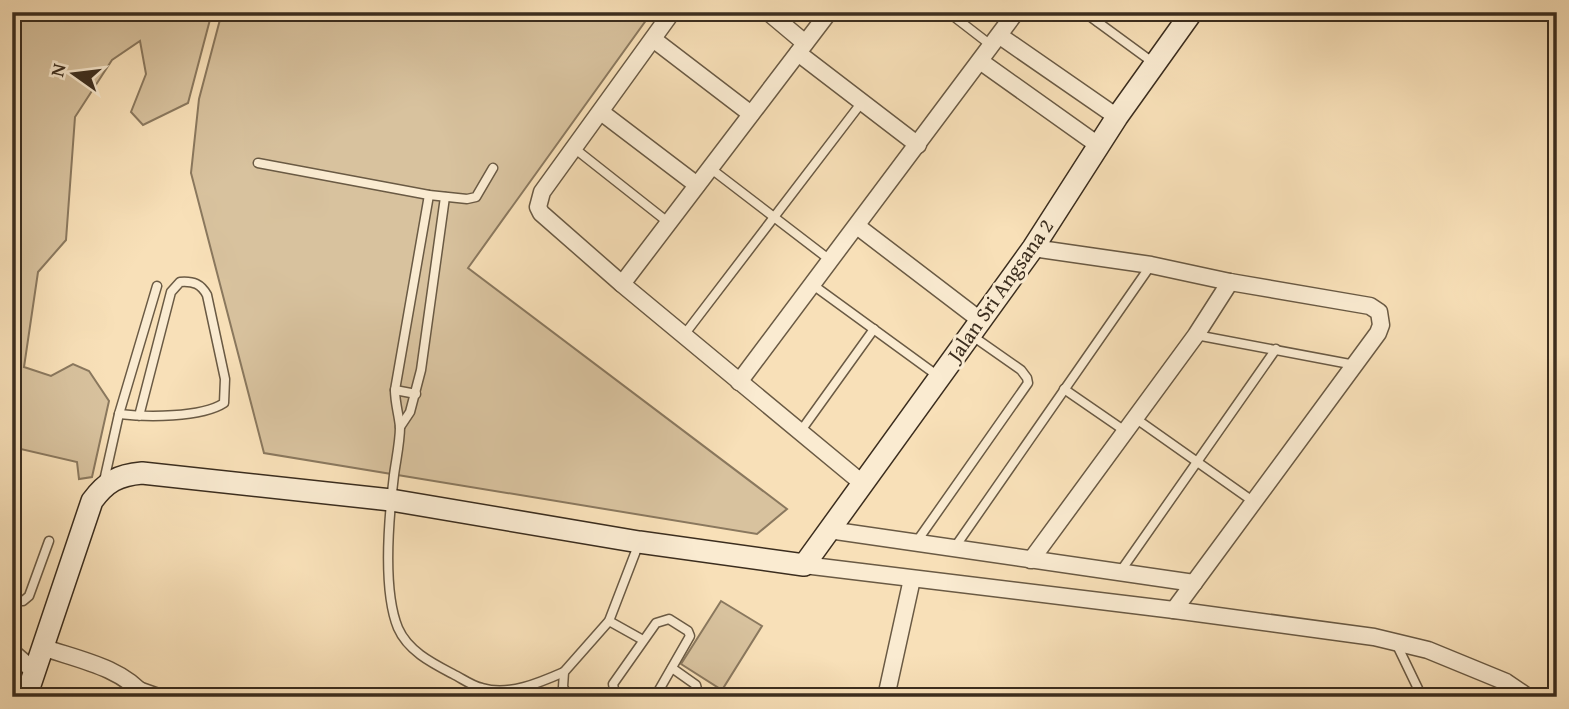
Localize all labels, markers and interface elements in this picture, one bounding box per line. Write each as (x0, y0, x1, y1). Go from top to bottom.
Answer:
north arrow (38, 38, 108, 108)
text: N (42, 60, 73, 79)
street label: Jalan Sri Angsana 2 (937, 212, 1061, 370)

